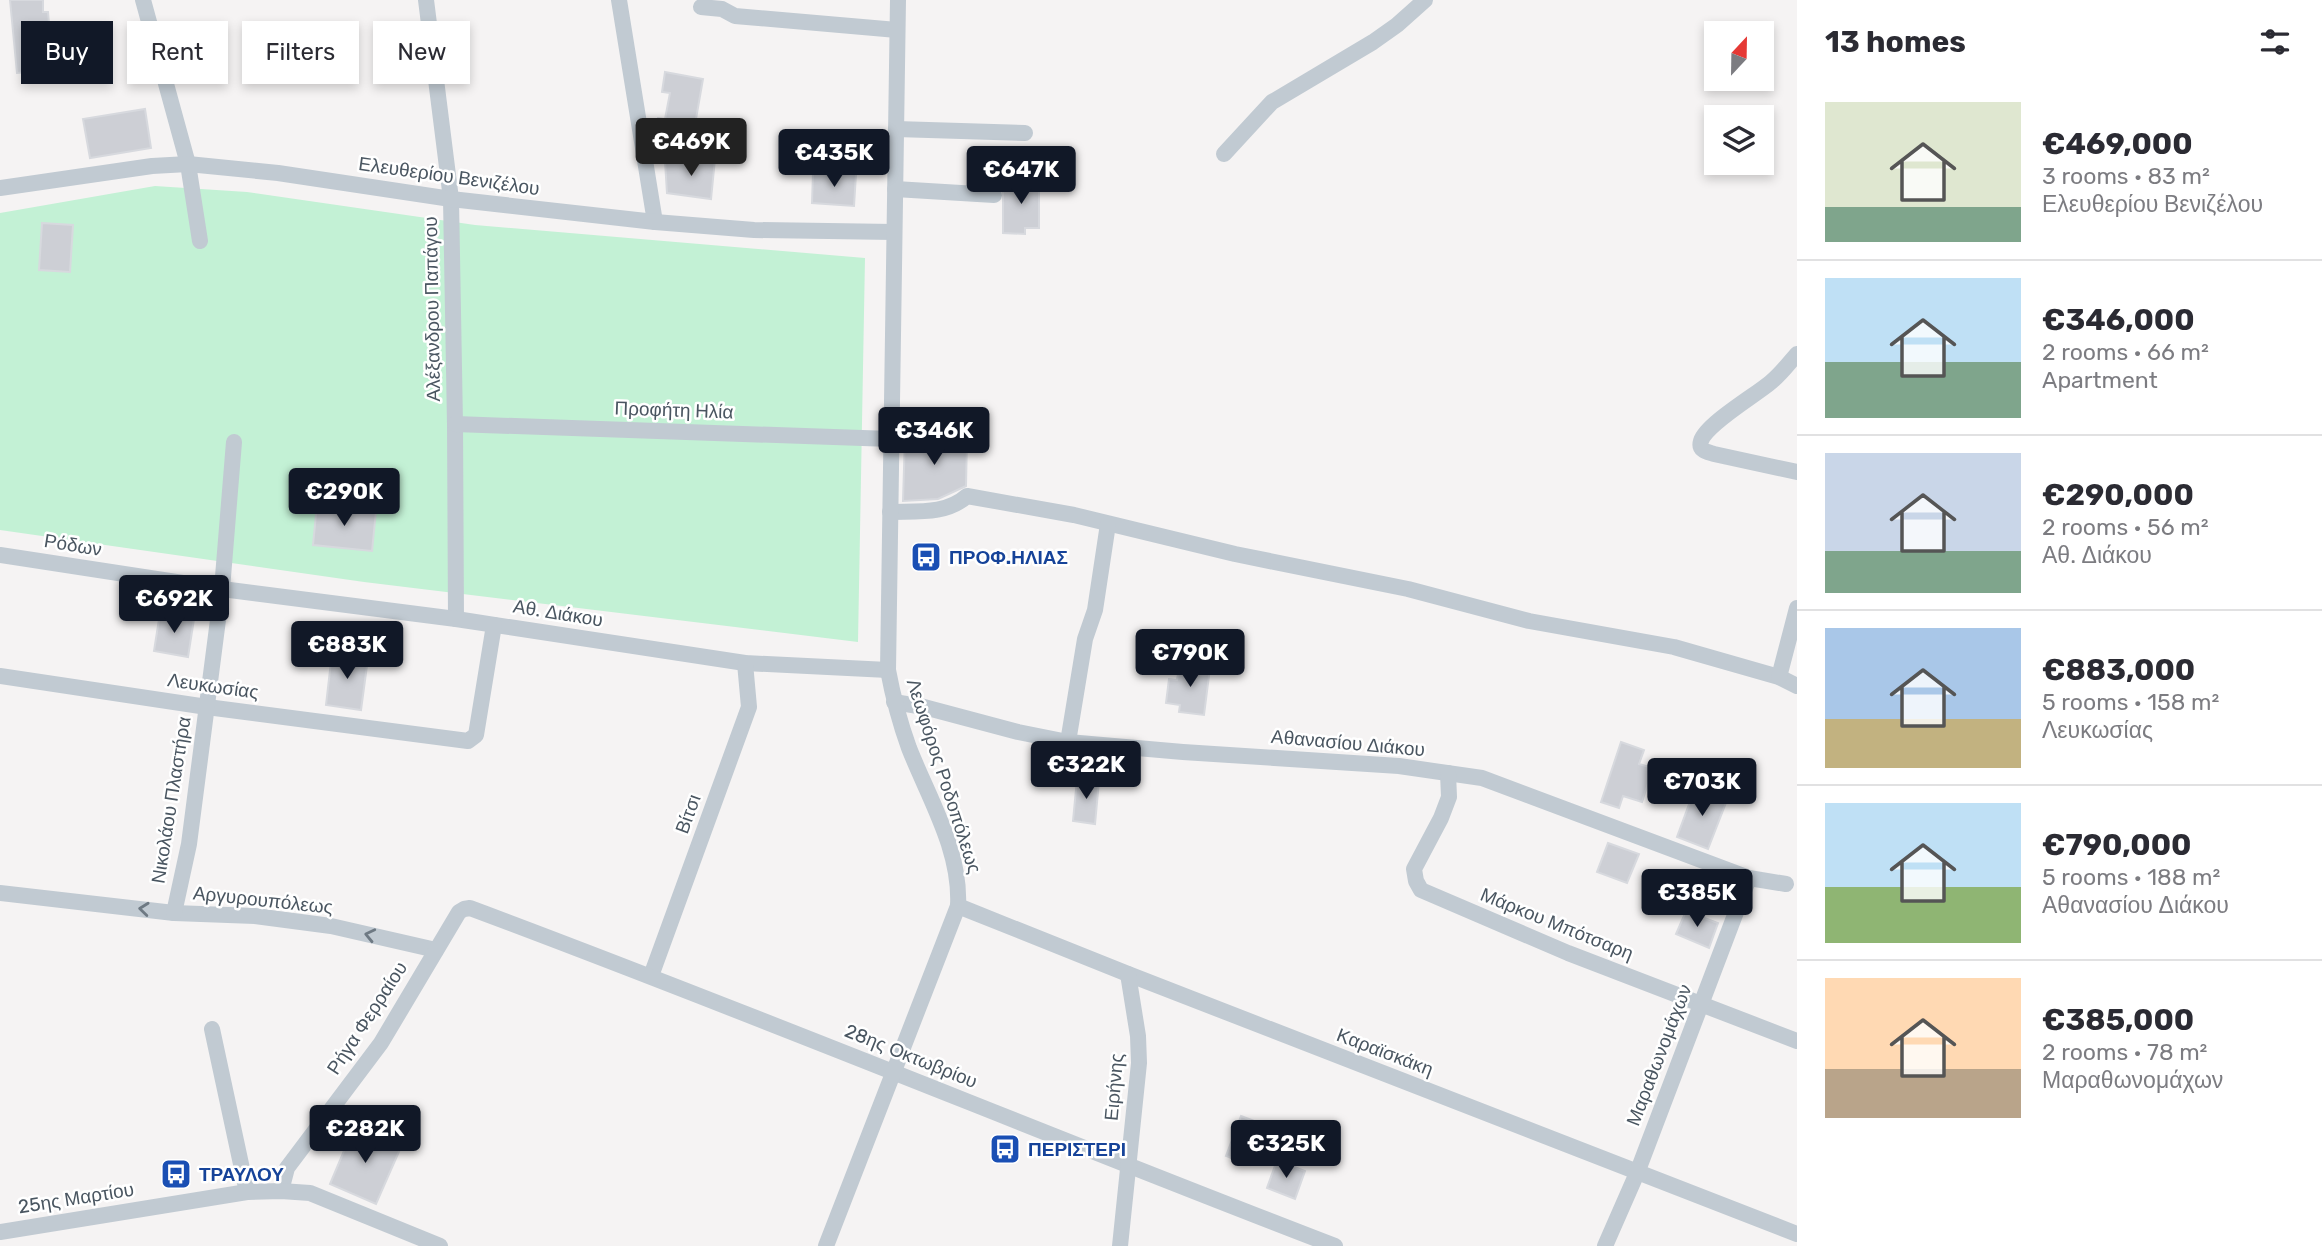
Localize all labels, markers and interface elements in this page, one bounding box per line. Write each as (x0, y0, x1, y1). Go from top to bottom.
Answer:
chip: Buy (21, 21, 113, 84)
chip: Rent (127, 21, 228, 84)
chip: Filters (242, 21, 359, 84)
chip: New (373, 21, 470, 84)
north arrow (1704, 21, 1774, 91)
map controls (1704, 21, 1774, 175)
icon: filters (2256, 23, 2294, 61)
text: 13 homes (1825, 24, 1966, 60)
button: layers (1704, 105, 1774, 175)
pin: €469K (642, 118, 740, 178)
text: €469,000 (2042, 126, 2193, 162)
text: €469K (652, 127, 730, 155)
pin: €435K (785, 130, 883, 189)
icon: home (1881, 130, 1965, 214)
text: €435K (794, 138, 874, 166)
pin: €647K (972, 146, 1070, 206)
street label: Ελευθερίου Βενιζέλου (357, 152, 541, 200)
text: €647K (983, 155, 1059, 183)
text: 3 rooms · 83 m² (2042, 162, 2210, 190)
text: Ελευθερίου Βενιζέλου (2042, 190, 2263, 218)
street label: Αλέξανδρου Παπάγου (419, 216, 445, 402)
text: €346,000 (2042, 302, 2195, 338)
icon: home (1881, 306, 1965, 390)
text: 2 rooms · 66 m² (2042, 338, 2209, 366)
text: Apartment (2042, 366, 2158, 394)
street label: Προφήτη Ηλία (614, 396, 734, 424)
pin: €346K (885, 407, 983, 467)
text: €346K (894, 416, 974, 444)
pin: €290K (295, 468, 393, 528)
text: €290K (305, 477, 383, 505)
text: €290,000 (2042, 477, 2194, 513)
icon: home (1881, 481, 1965, 565)
text: 2 rooms · 56 m² (2042, 513, 2209, 541)
street label: Ρόδων (42, 529, 104, 561)
bus stop icon: ΠΡΟΦ.ΗΛΙΑΣ (909, 540, 943, 574)
text: Αθ. Διάκου (2042, 541, 2152, 569)
place label: ΠΡΟΦ.ΗΛΙΑΣ (949, 546, 1068, 569)
pin: €692K (125, 576, 223, 635)
text: €692K (135, 584, 213, 612)
street label: Αθ. Διάκου (511, 595, 605, 631)
pin: €883K (298, 622, 396, 681)
text: €883K (307, 630, 387, 658)
pin: €790K (1141, 630, 1239, 689)
text: €790K (1152, 638, 1228, 666)
text: €883,000 (2042, 652, 2195, 688)
icon: home (1881, 656, 1965, 740)
street label: Λευκωσίας (166, 668, 260, 704)
street label: Λεωφόρος Ροδοπόλεως (902, 676, 986, 876)
text: 5 rooms · 158 m² (2042, 688, 2219, 716)
street label: Νικολάου Πλαστήρα (146, 715, 196, 885)
text: Λευκωσίας (2042, 716, 2153, 744)
street label: Αθανασίου Διάκου (1270, 725, 1426, 761)
pin: €322K (1037, 742, 1135, 801)
text: €322K (1047, 750, 1125, 778)
pin: €703K (1653, 758, 1751, 818)
text: €703K (1663, 767, 1741, 795)
street label: Βίτσι (670, 791, 706, 837)
text: €790,000 (2042, 827, 2191, 863)
icon: home (1881, 831, 1965, 915)
text: 5 rooms · 188 m² (2042, 863, 2220, 891)
pin: €385K (1648, 870, 1746, 929)
text: €385K (1658, 878, 1736, 906)
street label: Αργυρουπόλεως (192, 881, 334, 919)
street label: Μάρκου Μπότσαρη (1477, 883, 1637, 965)
text: Αθανασίου Διάκου (2042, 891, 2229, 919)
one-way arrow (138, 902, 150, 917)
one-way arrow (364, 929, 376, 944)
street label: Ρήγα Φερραίου (322, 957, 412, 1079)
street label: Μαραθωνομάχων (1621, 981, 1697, 1129)
text: €385,000 (2042, 1002, 2194, 1038)
icon: home (1881, 1006, 1965, 1090)
street label: 28ης Οκτωβρίου (841, 1019, 981, 1093)
street label: Καραϊσκάκη (1333, 1023, 1437, 1081)
text: 2 rooms · 78 m² (2042, 1038, 2207, 1066)
street label: Ειρήνης (1100, 1052, 1128, 1122)
text: Μαραθωνομάχων (2042, 1066, 2223, 1094)
pin: €282K (316, 1106, 414, 1165)
text: €282K (326, 1114, 404, 1142)
pin: €325K (1237, 1120, 1335, 1180)
text: €325K (1247, 1129, 1325, 1157)
bus stop icon: ΠΕΡΙΣΤΕΡΙ (988, 1132, 1022, 1166)
place label: ΠΕΡΙΣΤΕΡΙ (1028, 1138, 1126, 1161)
bus stop icon: ΤΡΑΥΛΟΥ (159, 1157, 193, 1191)
place label: ΤΡΑΥΛΟΥ (199, 1163, 284, 1186)
street label: 25ης Μαρτίου (16, 1178, 136, 1218)

